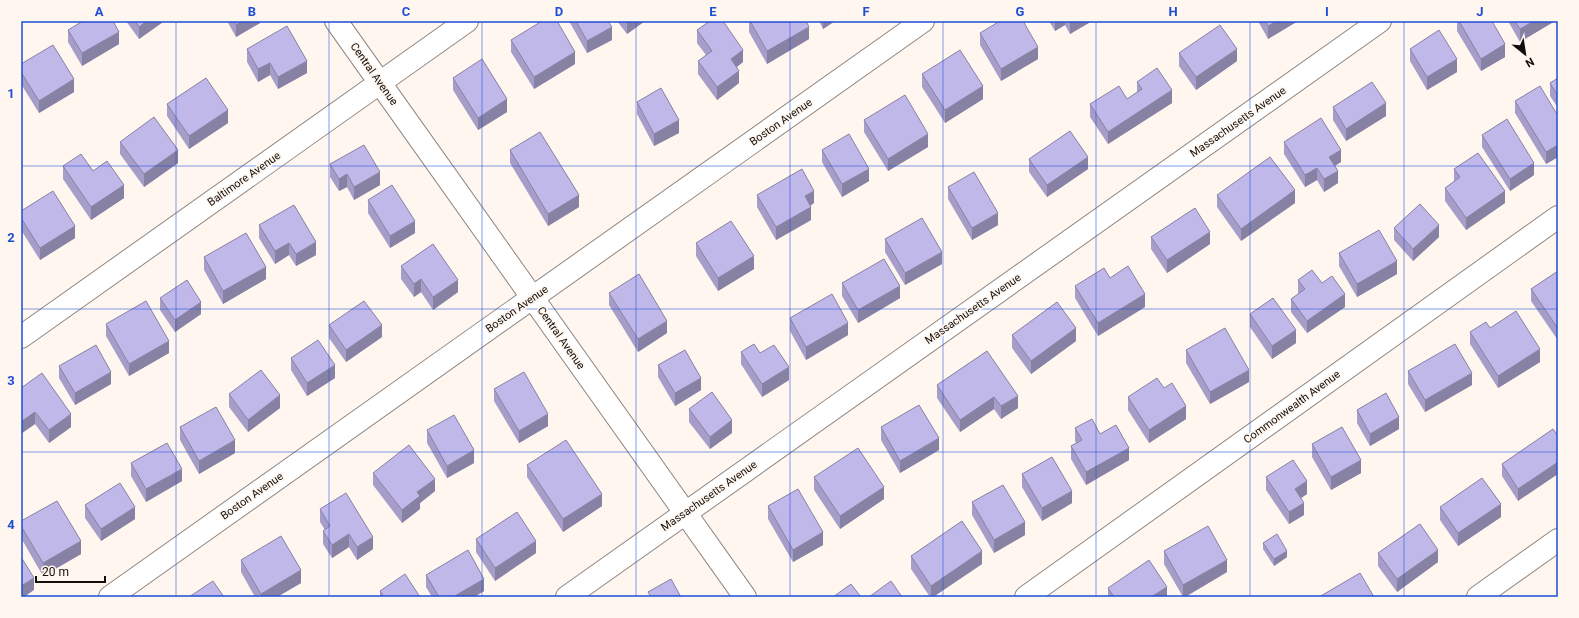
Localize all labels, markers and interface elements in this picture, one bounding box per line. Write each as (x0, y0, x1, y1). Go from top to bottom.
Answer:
text: A (95, 4, 104, 19)
text: B (248, 4, 256, 19)
text: C (402, 4, 411, 19)
text: D (555, 4, 563, 19)
text: E (709, 4, 717, 19)
text: F (862, 4, 870, 19)
text: G (1016, 4, 1025, 19)
text: H (1168, 4, 1178, 19)
text: I (1325, 4, 1329, 19)
text: J (1476, 4, 1484, 19)
north arrow (1505, 34, 1545, 74)
street label: Central Avenue (348, 40, 401, 108)
text: N (1523, 55, 1536, 70)
street label: Massachusetts Avenue (1188, 84, 1289, 160)
text: 1 (7, 86, 15, 101)
street label: Boston Avenue (747, 96, 815, 148)
street label: Baltimore Avenue (205, 149, 283, 209)
text: 2 (7, 230, 15, 245)
street label: Massachusetts Avenue (923, 271, 1024, 347)
street label: Boston Avenue (483, 283, 551, 335)
street label: Central Avenue (535, 304, 588, 372)
street label: Commonwealth Avenue (1241, 367, 1343, 446)
text: 3 (7, 373, 15, 388)
street label: Massachusetts Avenue (659, 458, 760, 534)
street label: Boston Avenue (218, 470, 286, 522)
text: 4 (7, 517, 15, 532)
scale bar (36, 558, 105, 584)
text: 20 m (42, 565, 69, 579)

